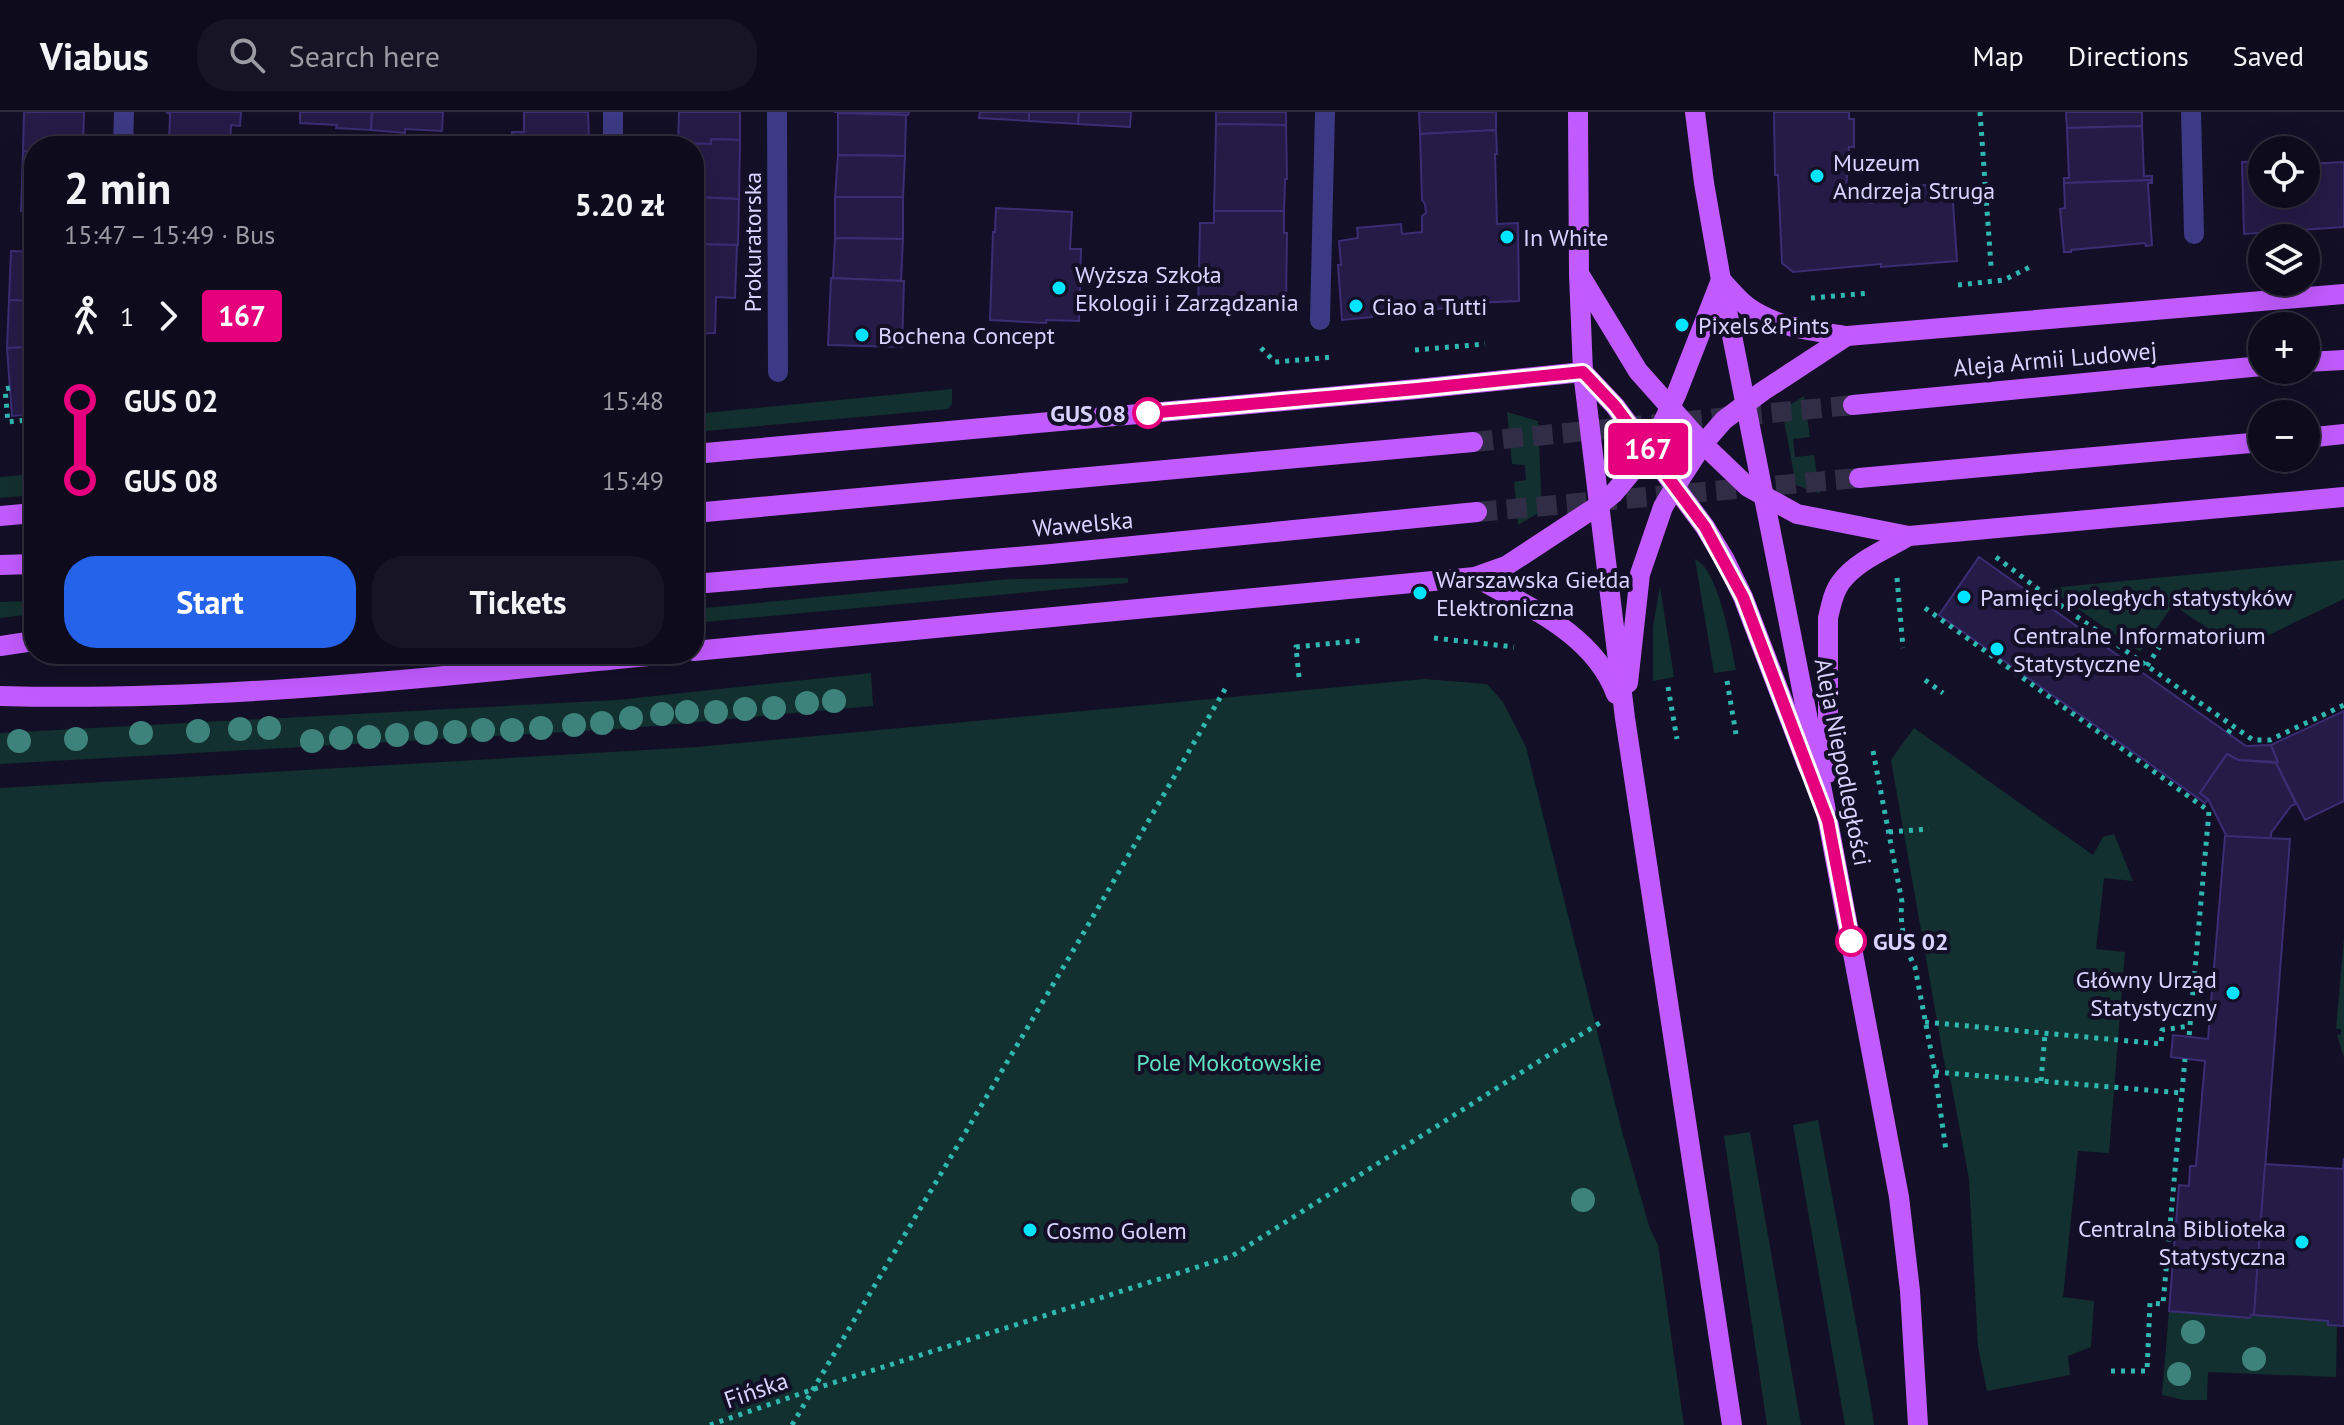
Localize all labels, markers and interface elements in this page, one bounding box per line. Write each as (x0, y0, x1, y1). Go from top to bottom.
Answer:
search box (197, 19, 757, 91)
text: Viabus (40, 31, 149, 80)
icon: search (225, 33, 269, 77)
text: Search here (289, 36, 440, 75)
text: Map (1973, 37, 2024, 74)
text: Directions (2068, 37, 2189, 74)
text: Saved (2233, 37, 2304, 74)
map controls (2248, 136, 2320, 472)
button: locate (2248, 136, 2320, 208)
place label: Muzeum Andrzeja Struga (1833, 147, 1995, 206)
text: 2 min (64, 159, 171, 216)
marker: Muzeum Andrzeja Struga (1808, 167, 1826, 185)
street label: Prokuratorska (737, 172, 768, 312)
text: 5.20 zł (575, 185, 664, 224)
text: 15:47 – 15:49 · Bus (64, 218, 275, 251)
place label: In White (1523, 222, 1609, 253)
button: layers (2248, 224, 2320, 296)
marker: In White (1498, 228, 1516, 246)
place label: Wyższa Szkoła Ekologii i Zarządzania (1075, 259, 1299, 318)
marker: Wyższa Szkoła Ekologii i Zarządzania (1050, 279, 1068, 297)
place label: Ciao a Tutti (1372, 291, 1487, 322)
icon: walk (64, 294, 108, 338)
icon: forward (146, 294, 190, 338)
text: 167 (218, 297, 266, 334)
marker: Ciao a Tutti (1347, 297, 1365, 315)
text: 1 (120, 300, 134, 333)
place label: Pixels&Pints (1698, 310, 1830, 341)
button: + (2248, 312, 2320, 384)
marker: Pixels&Pints (1673, 316, 1691, 334)
place label: Bochena Concept (878, 320, 1055, 351)
marker: Bochena Concept (853, 326, 871, 344)
street label: Aleja Armii Ludowej (1952, 335, 2158, 383)
text: GUS 02 (124, 381, 219, 420)
text: 15:48 (602, 384, 664, 417)
place label: GUS 08 (1050, 398, 1126, 429)
marker: GUS 08 (1133, 398, 1163, 428)
button: − (2248, 400, 2320, 472)
line badge: 167 (1602, 423, 1694, 475)
text: 167 (1624, 430, 1672, 467)
text: GUS 08 (124, 461, 219, 500)
text: 15:49 (602, 464, 664, 497)
street label: Wawelska (1031, 504, 1135, 544)
button: Start (64, 556, 356, 648)
button: Tickets (372, 556, 664, 648)
place label: Warszawska Giełda Elektroniczna (1436, 564, 1630, 623)
place label: Pamięci poległych statystyków (1980, 582, 2293, 613)
marker: Warszawska Giełda Elektroniczna (1411, 584, 1429, 602)
marker: Pamięci poległych statystyków (1955, 588, 1973, 606)
place label: Centralne Informatorium Statystyczne (2013, 620, 2266, 679)
marker: Centralne Informatorium Statystyczne (1988, 640, 2006, 658)
street label: Aleja Niepodległości (1808, 656, 1878, 868)
marker: GUS 02 (1836, 926, 1866, 956)
place label: GUS 02 (1873, 926, 1949, 957)
place label: Główny Urząd Statystyczny (2076, 964, 2217, 1023)
marker: Główny Urząd Statystyczny (2224, 984, 2242, 1002)
park label: Pole Mokotowskie (1136, 1047, 1322, 1078)
place label: Centralna Biblioteka Statystyczna (2078, 1213, 2286, 1272)
place label: Cosmo Golem (1046, 1215, 1187, 1246)
marker: Cosmo Golem (1021, 1221, 1039, 1239)
marker: Centralna Biblioteka Statystyczna (2293, 1233, 2311, 1251)
street label: Fińska (720, 1365, 792, 1415)

